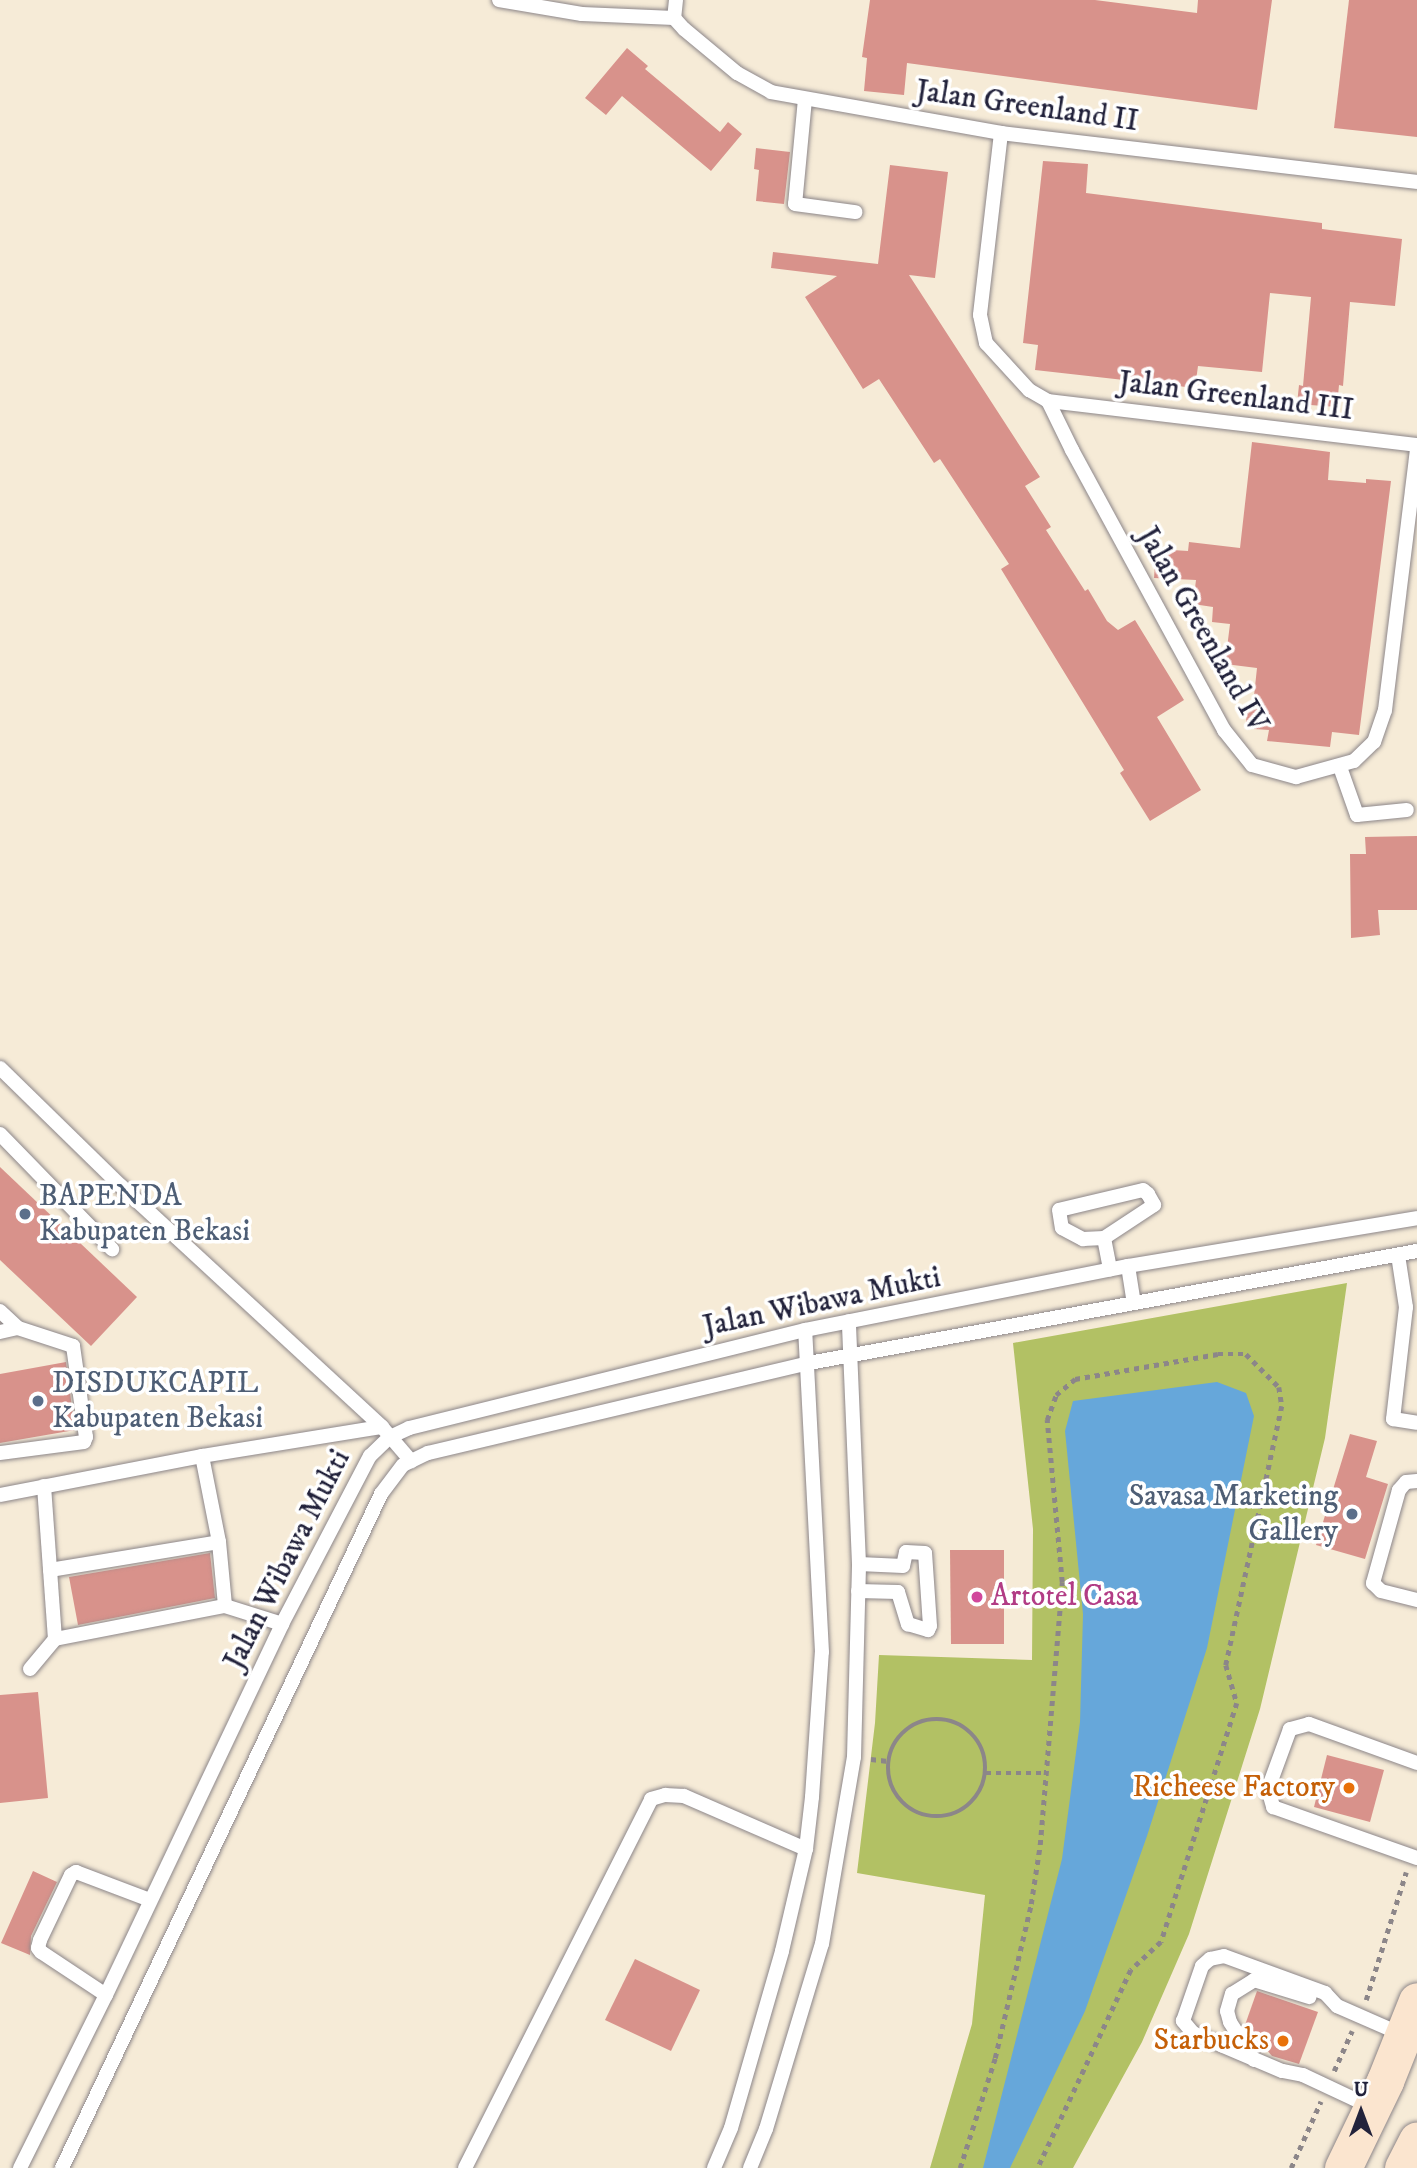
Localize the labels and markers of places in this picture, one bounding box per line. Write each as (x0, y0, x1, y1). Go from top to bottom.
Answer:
place label: BAPENDA Kabupaten Bekasi (39, 1179, 250, 1250)
marker: BAPENDA Kabupaten Bekasi (17, 1206, 33, 1222)
place label: DISDUKCAPIL Kabupaten Bekasi (52, 1366, 263, 1436)
marker: DISDUKCAPIL Kabupaten Bekasi (30, 1393, 46, 1409)
place label: Savasa Marketing Gallery (1129, 1479, 1338, 1550)
marker: Savasa Marketing Gallery (1344, 1506, 1360, 1522)
place label: Artotel Casa (991, 1579, 1138, 1615)
marker: Artotel Casa (969, 1589, 985, 1605)
place label: Richeese Factory (1132, 1770, 1335, 1806)
marker: Richeese Factory (1341, 1780, 1357, 1796)
place label: Starbucks (1153, 2023, 1269, 2059)
marker: Starbucks (1275, 2033, 1291, 2049)

